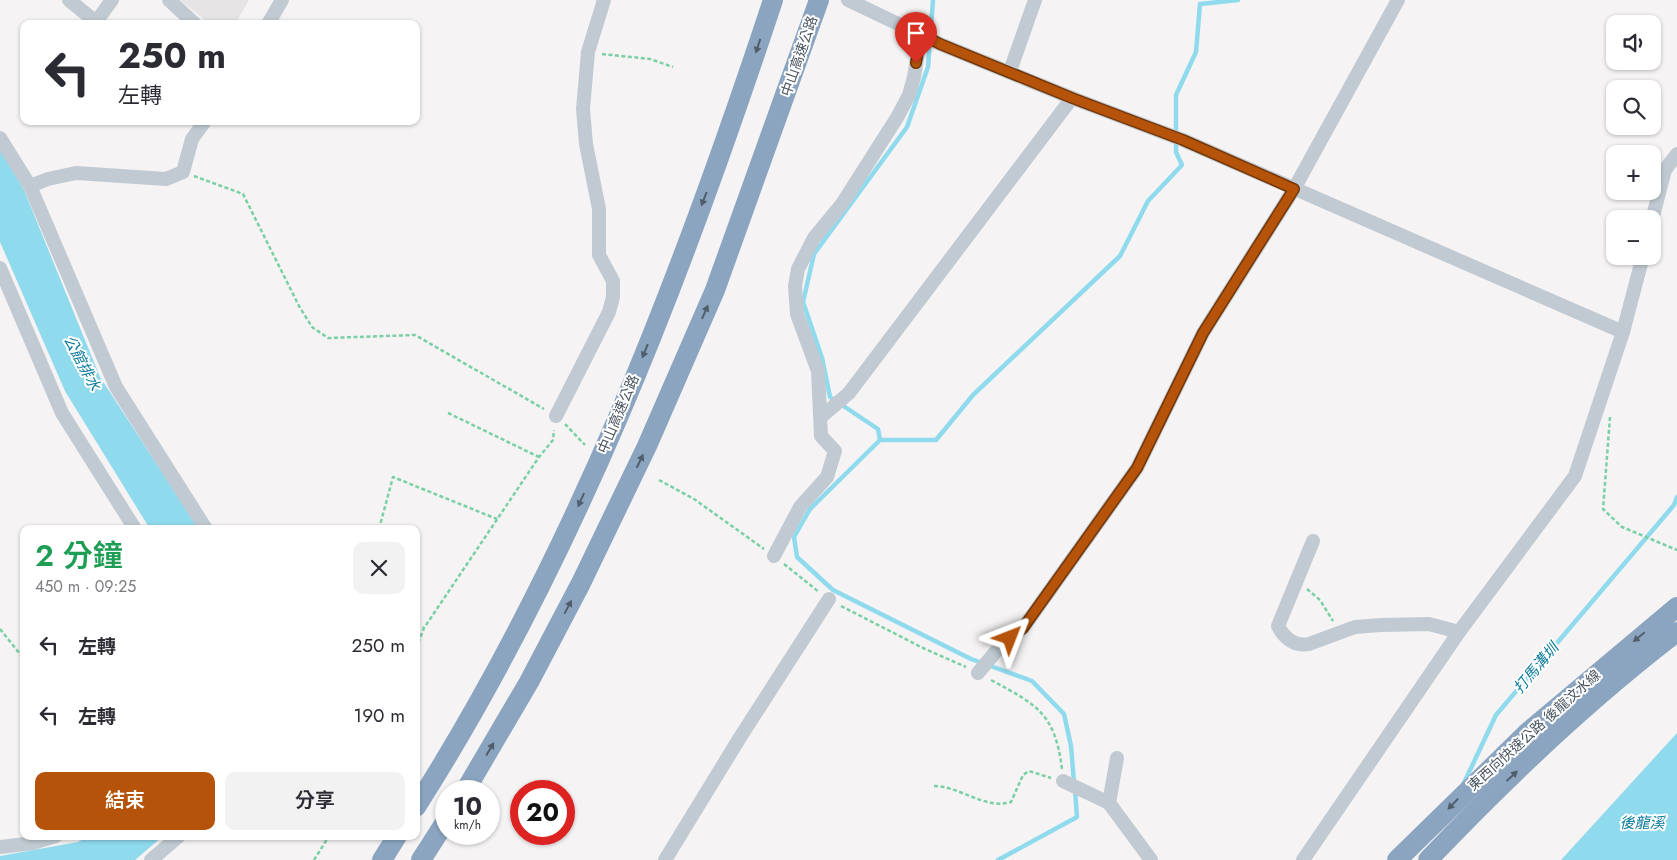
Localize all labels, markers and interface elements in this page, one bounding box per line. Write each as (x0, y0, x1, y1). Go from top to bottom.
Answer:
pin (895, 12, 937, 63)
street label: 中山高速公路 (776, 13, 822, 99)
map controls (1606, 15, 1661, 265)
button: sound (1606, 15, 1661, 70)
icon: arrive (902, 19, 930, 47)
text: 250 m (118, 31, 226, 81)
one-way arrow (754, 39, 761, 54)
icon: left (35, 40, 100, 105)
text: 左轉 (118, 79, 162, 111)
button: search (1606, 80, 1661, 135)
button: + (1606, 145, 1661, 200)
one-way arrow (700, 192, 707, 207)
button: − (1606, 210, 1661, 265)
one-way arrow (702, 305, 710, 319)
water label: 公館排水 (58, 331, 106, 396)
one-way arrow (640, 344, 648, 358)
street label: 中山高速公路 (592, 371, 644, 457)
one-way arrow (636, 454, 644, 468)
one-way arrow (576, 493, 584, 507)
text: 2 分鐘 (35, 534, 123, 577)
button: close (353, 542, 405, 594)
text: 450 m · 09:25 (35, 575, 136, 598)
one-way arrow (564, 600, 572, 614)
position arrow (983, 611, 1035, 663)
icon: left (35, 631, 63, 659)
text: 250 m (352, 632, 405, 659)
one-way arrow (1633, 632, 1646, 643)
text: 左轉 (78, 633, 116, 660)
water label: 打馬溝圳 (1508, 636, 1565, 698)
street label: 東西向快速公路 後龍汶水線 (1463, 665, 1605, 795)
icon: left (35, 701, 63, 729)
text: 190 m (354, 702, 405, 729)
text: 左轉 (78, 703, 116, 730)
one-way arrow (486, 743, 495, 756)
one-way arrow (1505, 770, 1517, 782)
button: 結束 (35, 772, 215, 830)
button: 分享 (225, 772, 405, 830)
speed limit sign: 20 (510, 780, 575, 845)
text: 10 (453, 788, 482, 824)
one-way arrow (1447, 797, 1459, 809)
water label: 後龍溪 (1619, 812, 1666, 834)
text: km/h (454, 816, 481, 834)

